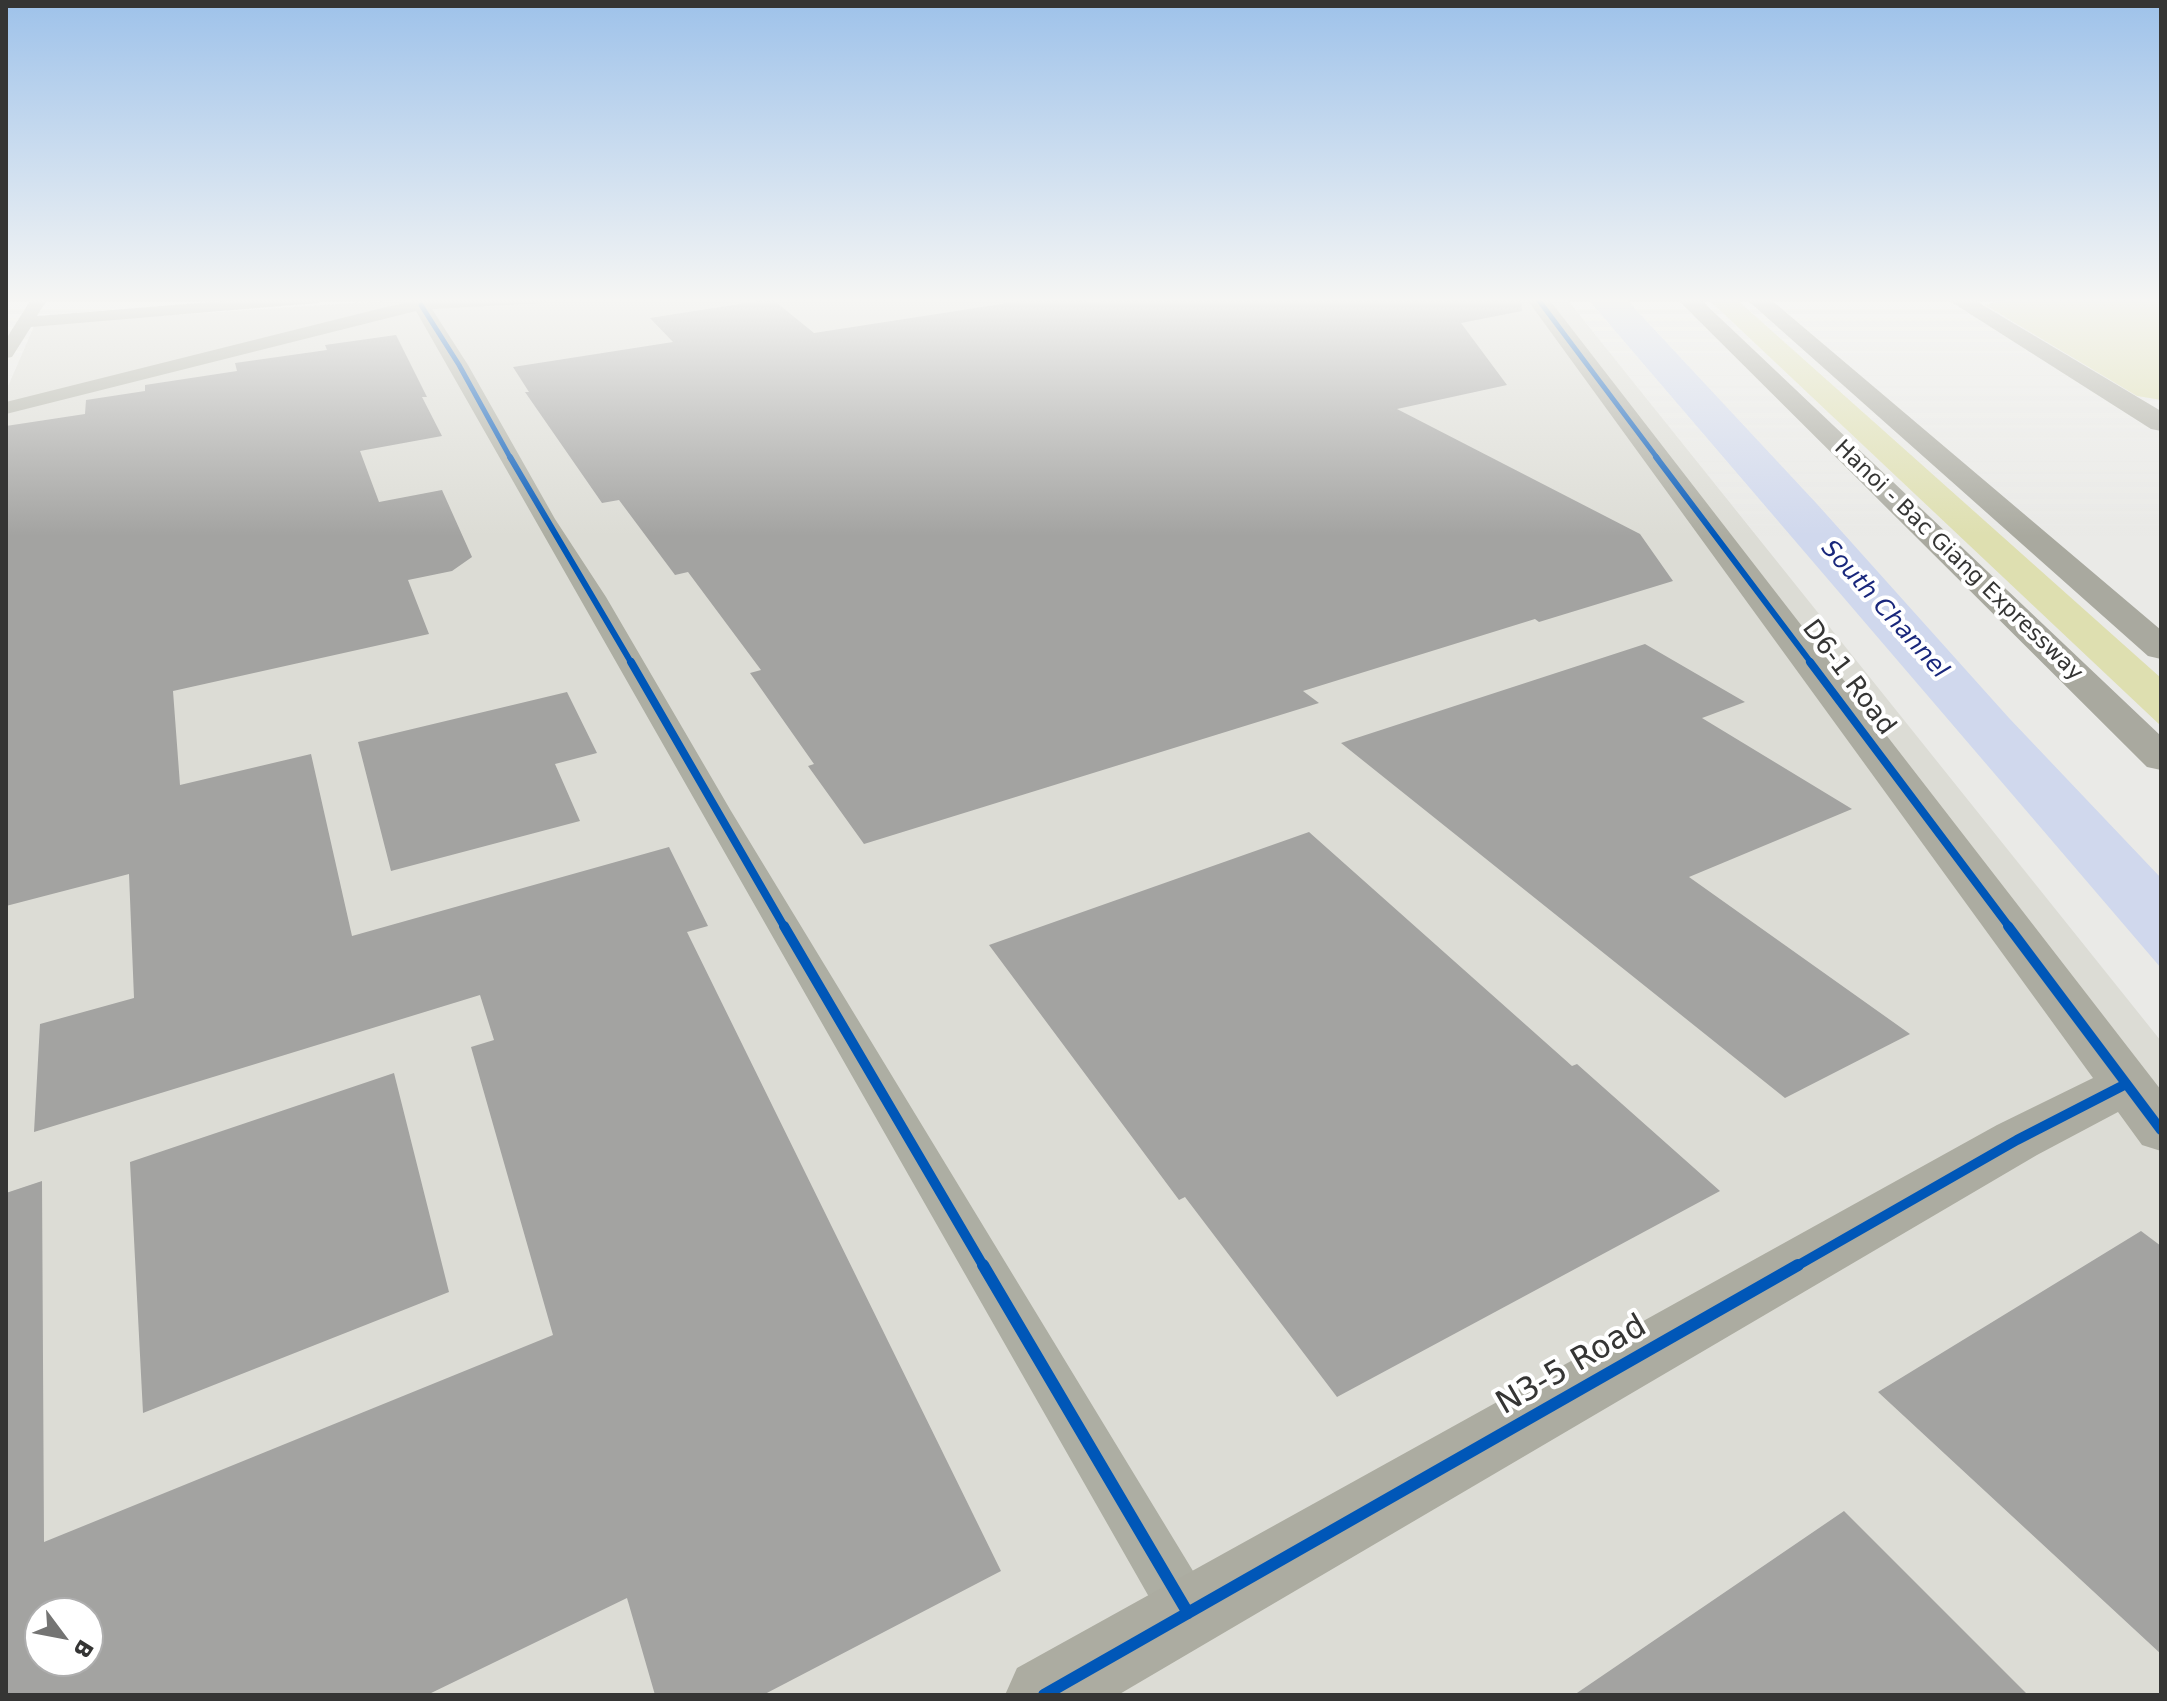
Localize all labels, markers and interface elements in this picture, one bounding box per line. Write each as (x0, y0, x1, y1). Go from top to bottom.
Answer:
street label: Hanoi - Bac Giang Expressway (1828, 435, 2088, 687)
water label: South Channel (1814, 535, 1954, 685)
street label: D6-1 Road (1795, 614, 1901, 742)
street label: N3-5 Road (1490, 1308, 1654, 1424)
north arrow (24, 1597, 104, 1677)
text: B (68, 1635, 98, 1663)

